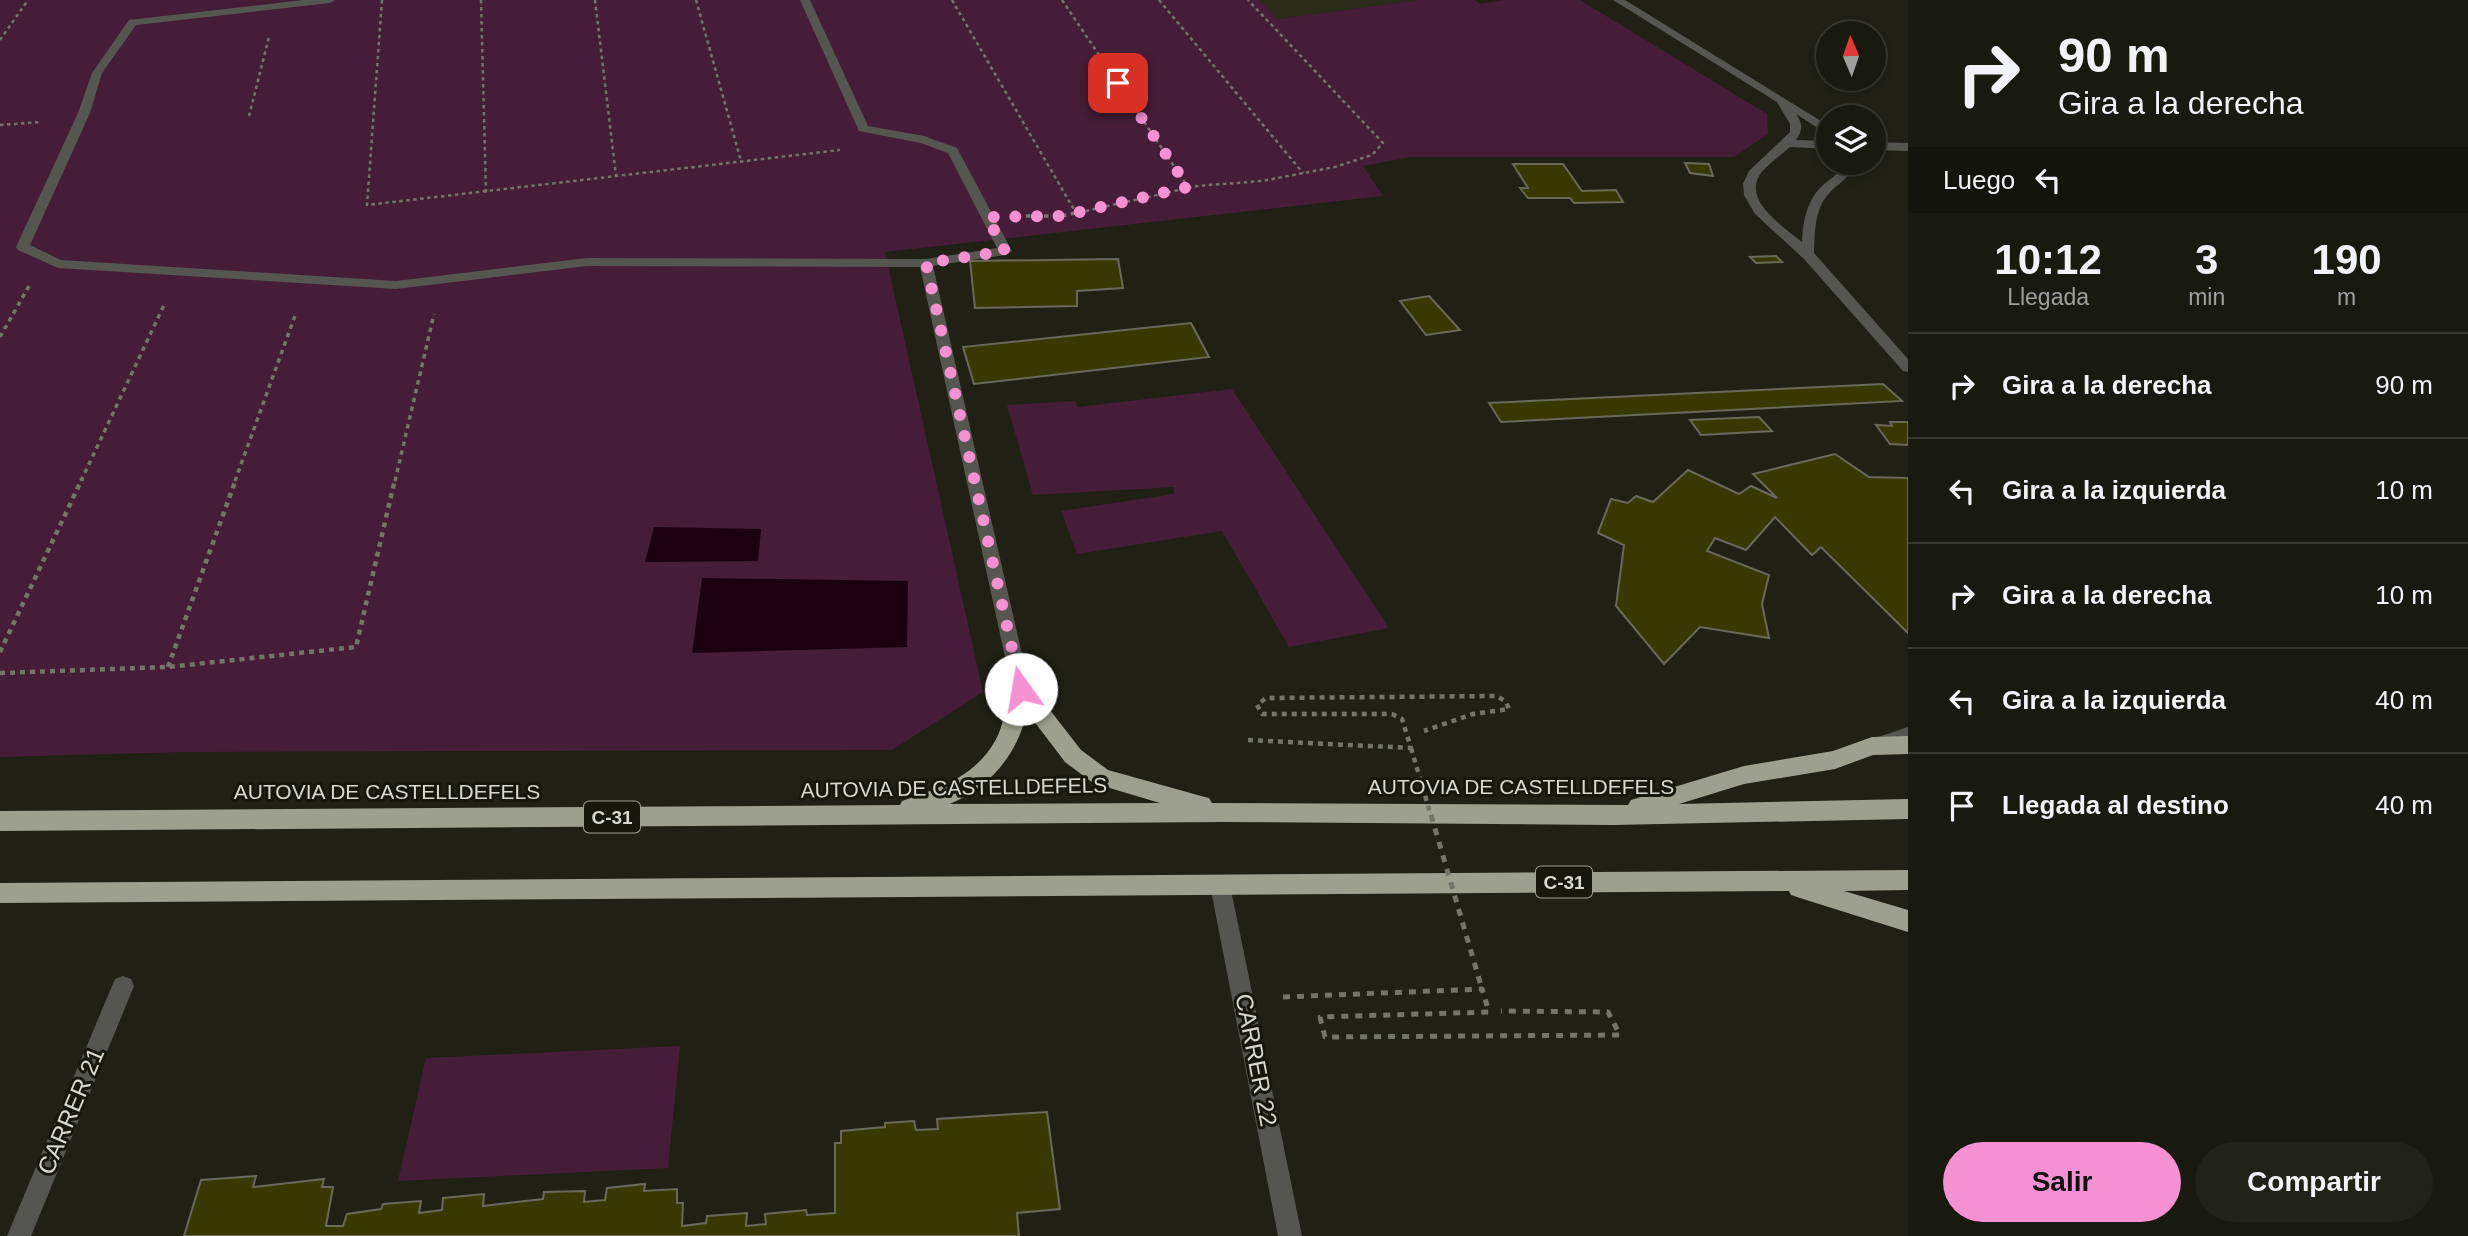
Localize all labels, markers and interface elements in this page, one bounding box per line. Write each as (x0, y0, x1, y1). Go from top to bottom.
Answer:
north arrow (1816, 21, 1886, 91)
map controls (1816, 21, 1886, 175)
icon: right (1943, 28, 2034, 119)
text: 90 m (2058, 28, 2170, 82)
pin (1088, 53, 1148, 113)
icon: arrive (1099, 64, 1137, 102)
text: Gira a la derecha (2058, 85, 2303, 121)
button: layers (1816, 105, 1886, 175)
icon: left (2029, 161, 2067, 199)
text: Luego (1943, 165, 2015, 195)
text: 10:12 (1994, 236, 2102, 283)
text: 3 (2195, 236, 2218, 283)
text: 190 (2312, 236, 2382, 283)
text: Llegada (2007, 284, 2089, 310)
text: min (2188, 284, 2225, 310)
text: m (2337, 284, 2356, 310)
icon: right (1943, 367, 1981, 405)
text: Gira a la derecha (2002, 370, 2212, 400)
text: 90 m (2375, 370, 2433, 400)
icon: left (1943, 472, 1981, 510)
text: Gira a la izquierda (2002, 475, 2226, 505)
text: 10 m (2375, 475, 2433, 505)
icon: right (1943, 577, 1981, 615)
text: Gira a la derecha (2002, 580, 2212, 610)
text: 10 m (2375, 580, 2433, 610)
position arrow (984, 652, 1058, 726)
icon: left (1943, 682, 1981, 720)
text: Gira a la izquierda (2002, 685, 2226, 715)
text: 40 m (2375, 685, 2433, 715)
street label: AUTOVIA DE CASTELLDEFELS (801, 773, 1107, 802)
street label: AUTOVIA DE CASTELLDEFELS (1368, 775, 1674, 798)
street label: AUTOVIA DE CASTELLDEFELS (234, 780, 540, 803)
icon: arrive (1943, 787, 1981, 825)
text: Llegada al destino (2002, 790, 2229, 820)
text: 40 m (2375, 790, 2433, 820)
road number: C-31 (584, 802, 640, 832)
road number: C-31 (1536, 866, 1592, 898)
street label: CARRER 22 (1230, 991, 1283, 1129)
street label: CARRER 21 (32, 1044, 109, 1178)
button: Salir (1943, 1142, 2181, 1222)
button: Compartir (2195, 1142, 2433, 1222)

